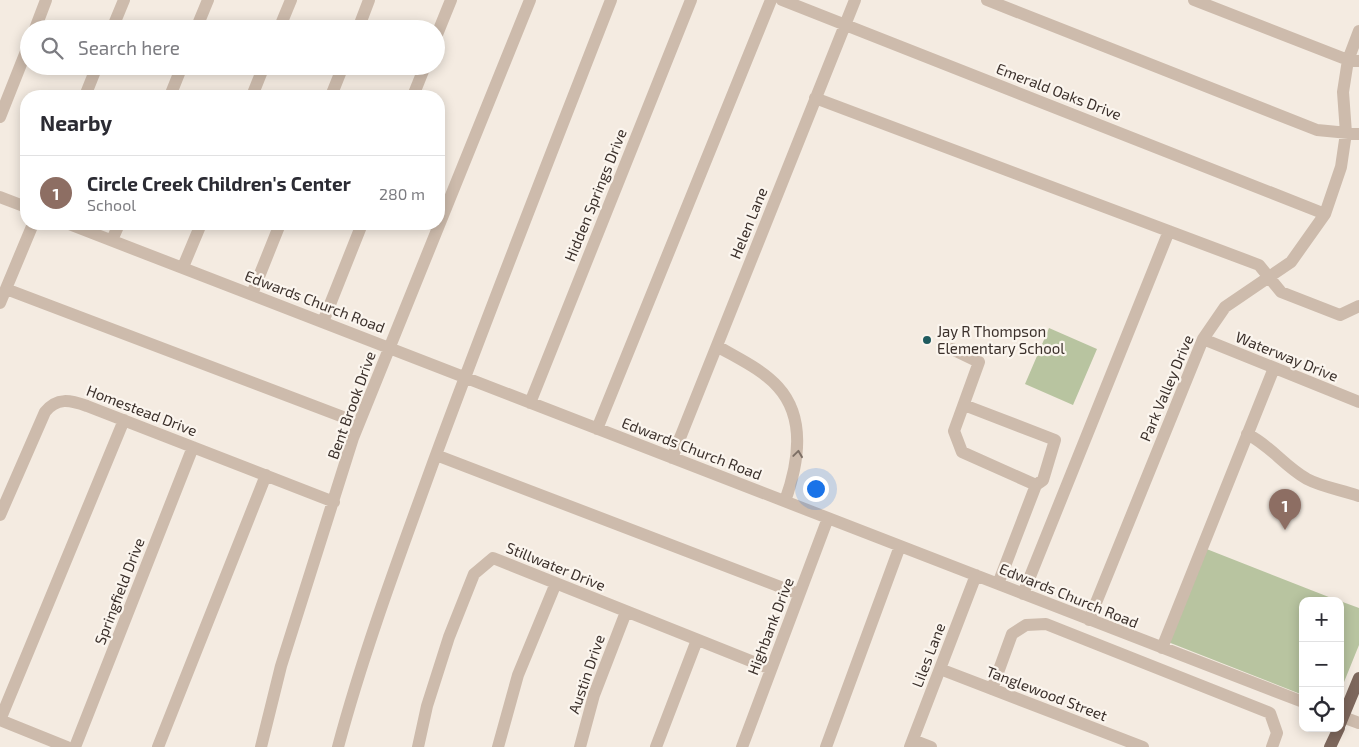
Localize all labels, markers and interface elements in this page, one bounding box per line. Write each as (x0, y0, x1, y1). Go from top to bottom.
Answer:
search box (20, 20, 445, 75)
icon: search (38, 34, 66, 62)
text: Search here (78, 36, 180, 59)
street label: Emerald Oaks Drive (994, 59, 1124, 123)
text: Nearby (40, 110, 112, 135)
street label: Hidden Springs Drive (560, 126, 630, 264)
text: Circle Creek Children's Center (87, 172, 351, 195)
text: 1 (53, 184, 59, 203)
text: 280 m (379, 184, 425, 203)
street label: Helen Lane (726, 185, 770, 261)
text: School (87, 195, 136, 214)
street label: Edwards Church Road (242, 266, 388, 336)
place label: Jay R Thompson Elementary School (937, 322, 1065, 357)
street label: Waterway Drive (1233, 327, 1341, 385)
street label: Park Valley Drive (1135, 332, 1197, 444)
marker: Jay R Thompson Elementary School (921, 334, 933, 346)
street label: Bent Brook Drive (323, 348, 379, 462)
street label: Homestead Drive (84, 381, 200, 439)
street label: Edwards Church Road (619, 413, 765, 483)
one-way arrow (792, 450, 802, 458)
your location (803, 476, 829, 502)
pin: 1 (1269, 489, 1301, 530)
street label: Springfield Drive (90, 535, 148, 647)
street label: Stillwater Drive (504, 538, 608, 594)
street label: Edwards Church Road (997, 559, 1141, 631)
street label: Highbank Drive (743, 575, 797, 677)
map controls (1299, 597, 1344, 732)
button: + (1299, 597, 1344, 642)
street label: Liles Lane (907, 620, 949, 690)
street label: Austin Drive (564, 632, 608, 716)
button: − (1299, 642, 1344, 687)
street label: Tanglewood Street (984, 662, 1110, 724)
button: locate (1299, 687, 1344, 732)

